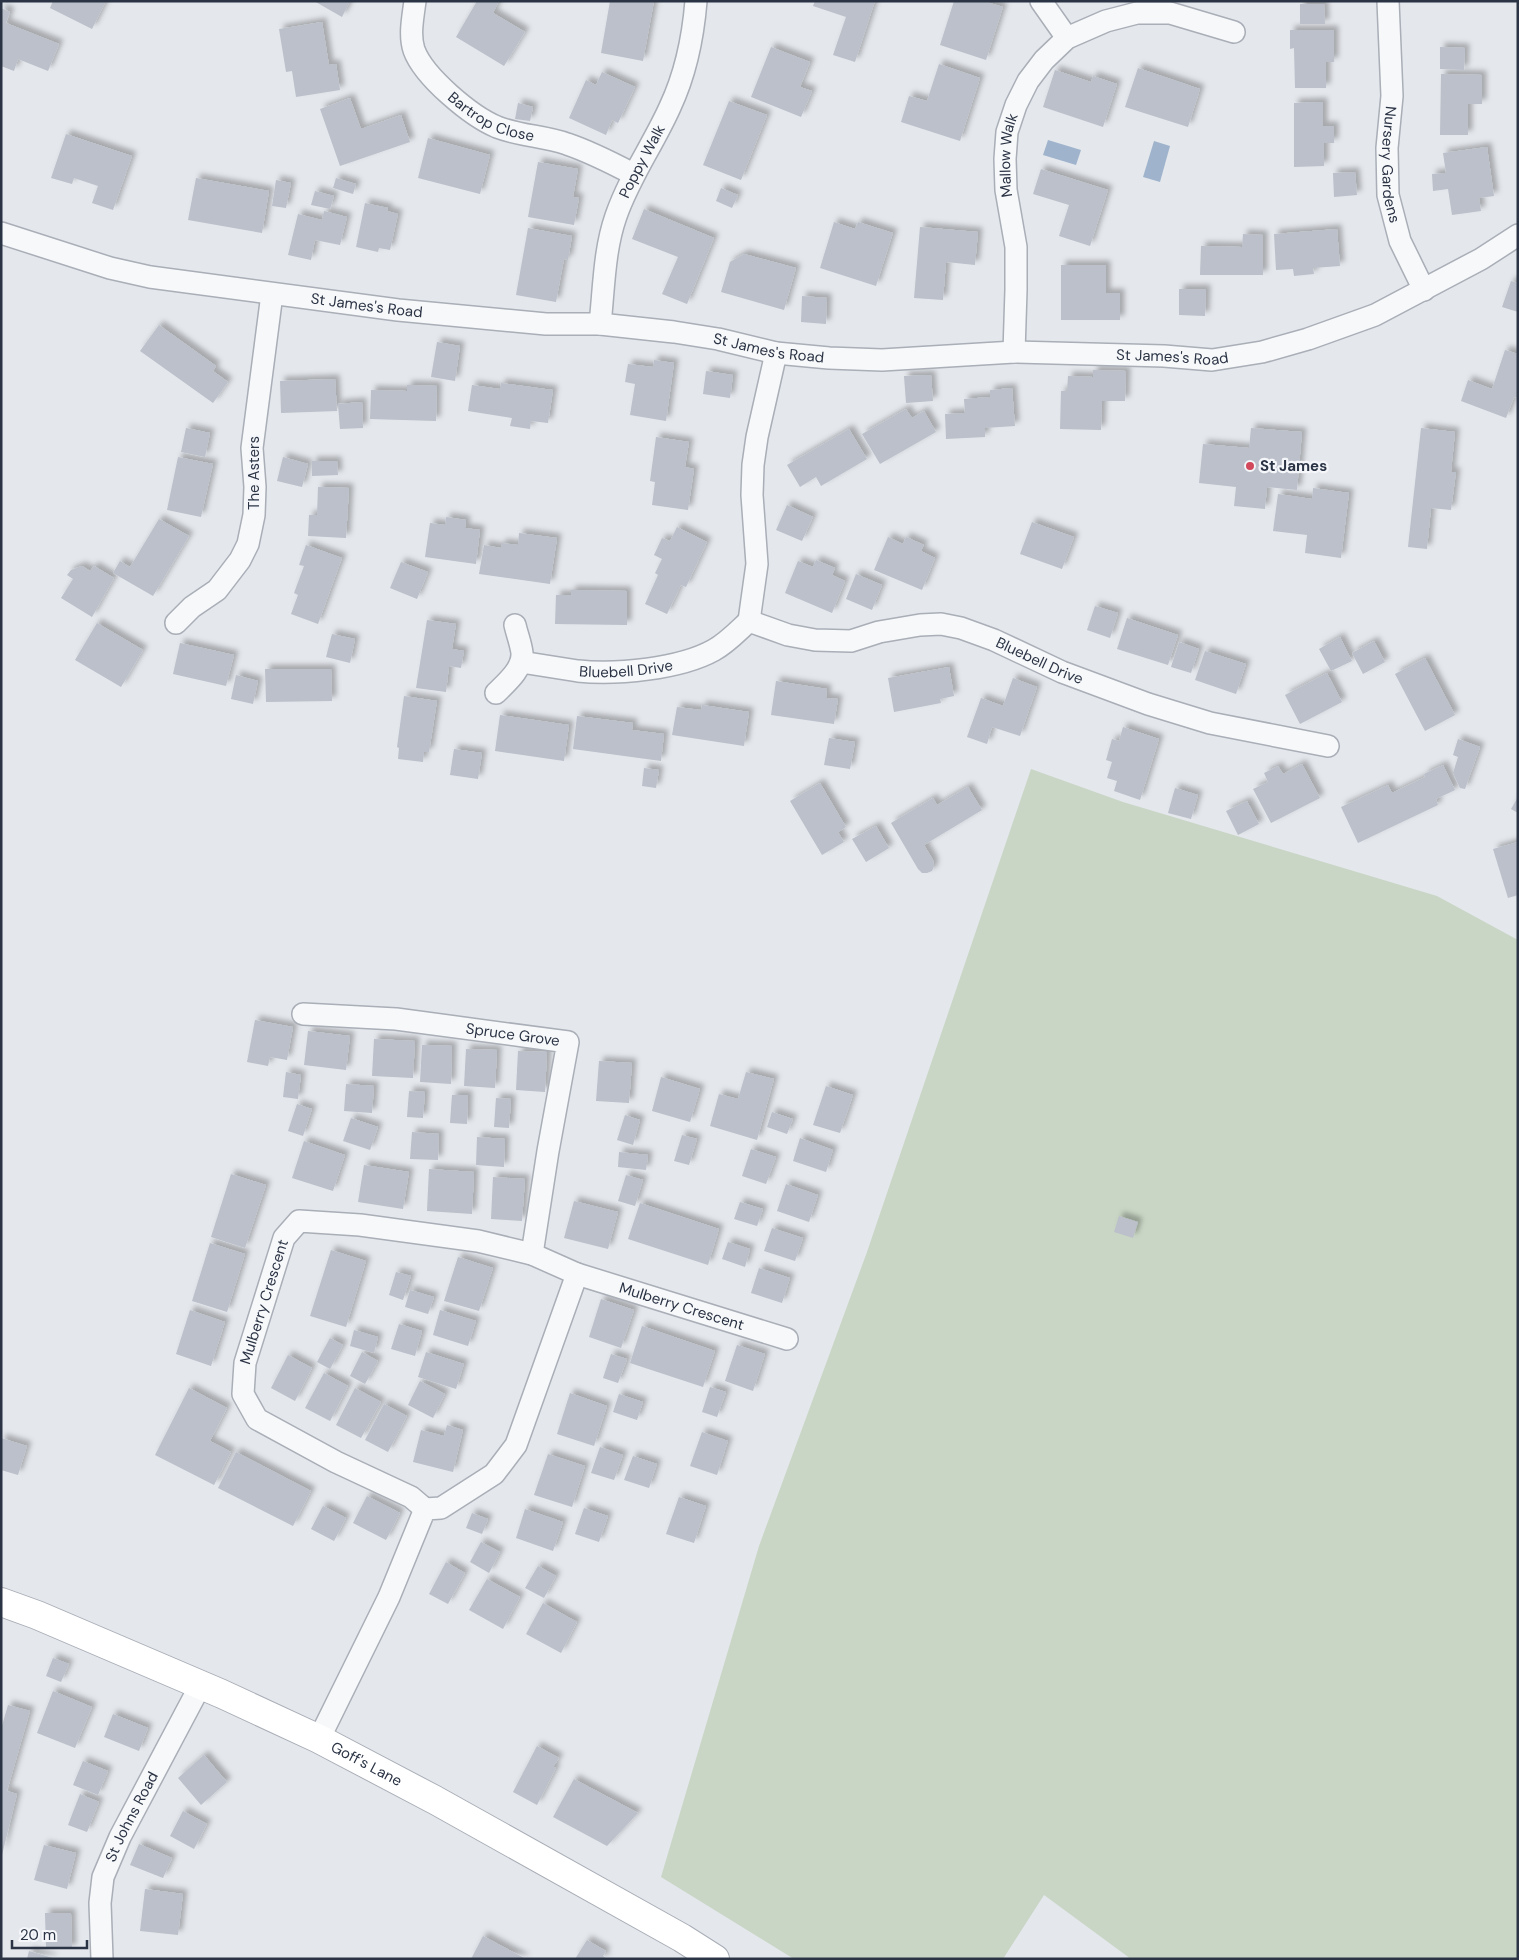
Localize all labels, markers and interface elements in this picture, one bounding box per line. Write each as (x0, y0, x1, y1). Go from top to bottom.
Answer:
street label: Bartrop Close (443, 87, 536, 146)
street label: Nursery Gardens (1377, 105, 1405, 225)
street label: Mallow Walk (995, 110, 1023, 199)
street label: Poppy Walk (614, 121, 670, 201)
street label: St James's Road (309, 288, 423, 322)
street label: St James's Road (712, 328, 825, 367)
street label: St James's Road (1116, 345, 1230, 370)
street label: The Asters (244, 436, 264, 510)
place label: St James (1260, 456, 1327, 476)
marker: St James (1244, 460, 1256, 472)
street label: Bluebell Drive (993, 632, 1086, 689)
street label: Bluebell Drive (578, 655, 675, 682)
street label: Spruce Grove (465, 1018, 561, 1051)
street label: Mulberry Crescent (235, 1237, 293, 1367)
street label: Mulberry Crescent (617, 1278, 747, 1335)
street label: Goff's Lane (327, 1737, 405, 1791)
street label: St Johns Road (101, 1768, 163, 1865)
scale bar (12, 1918, 88, 1950)
text: 20 m (20, 1925, 56, 1945)

